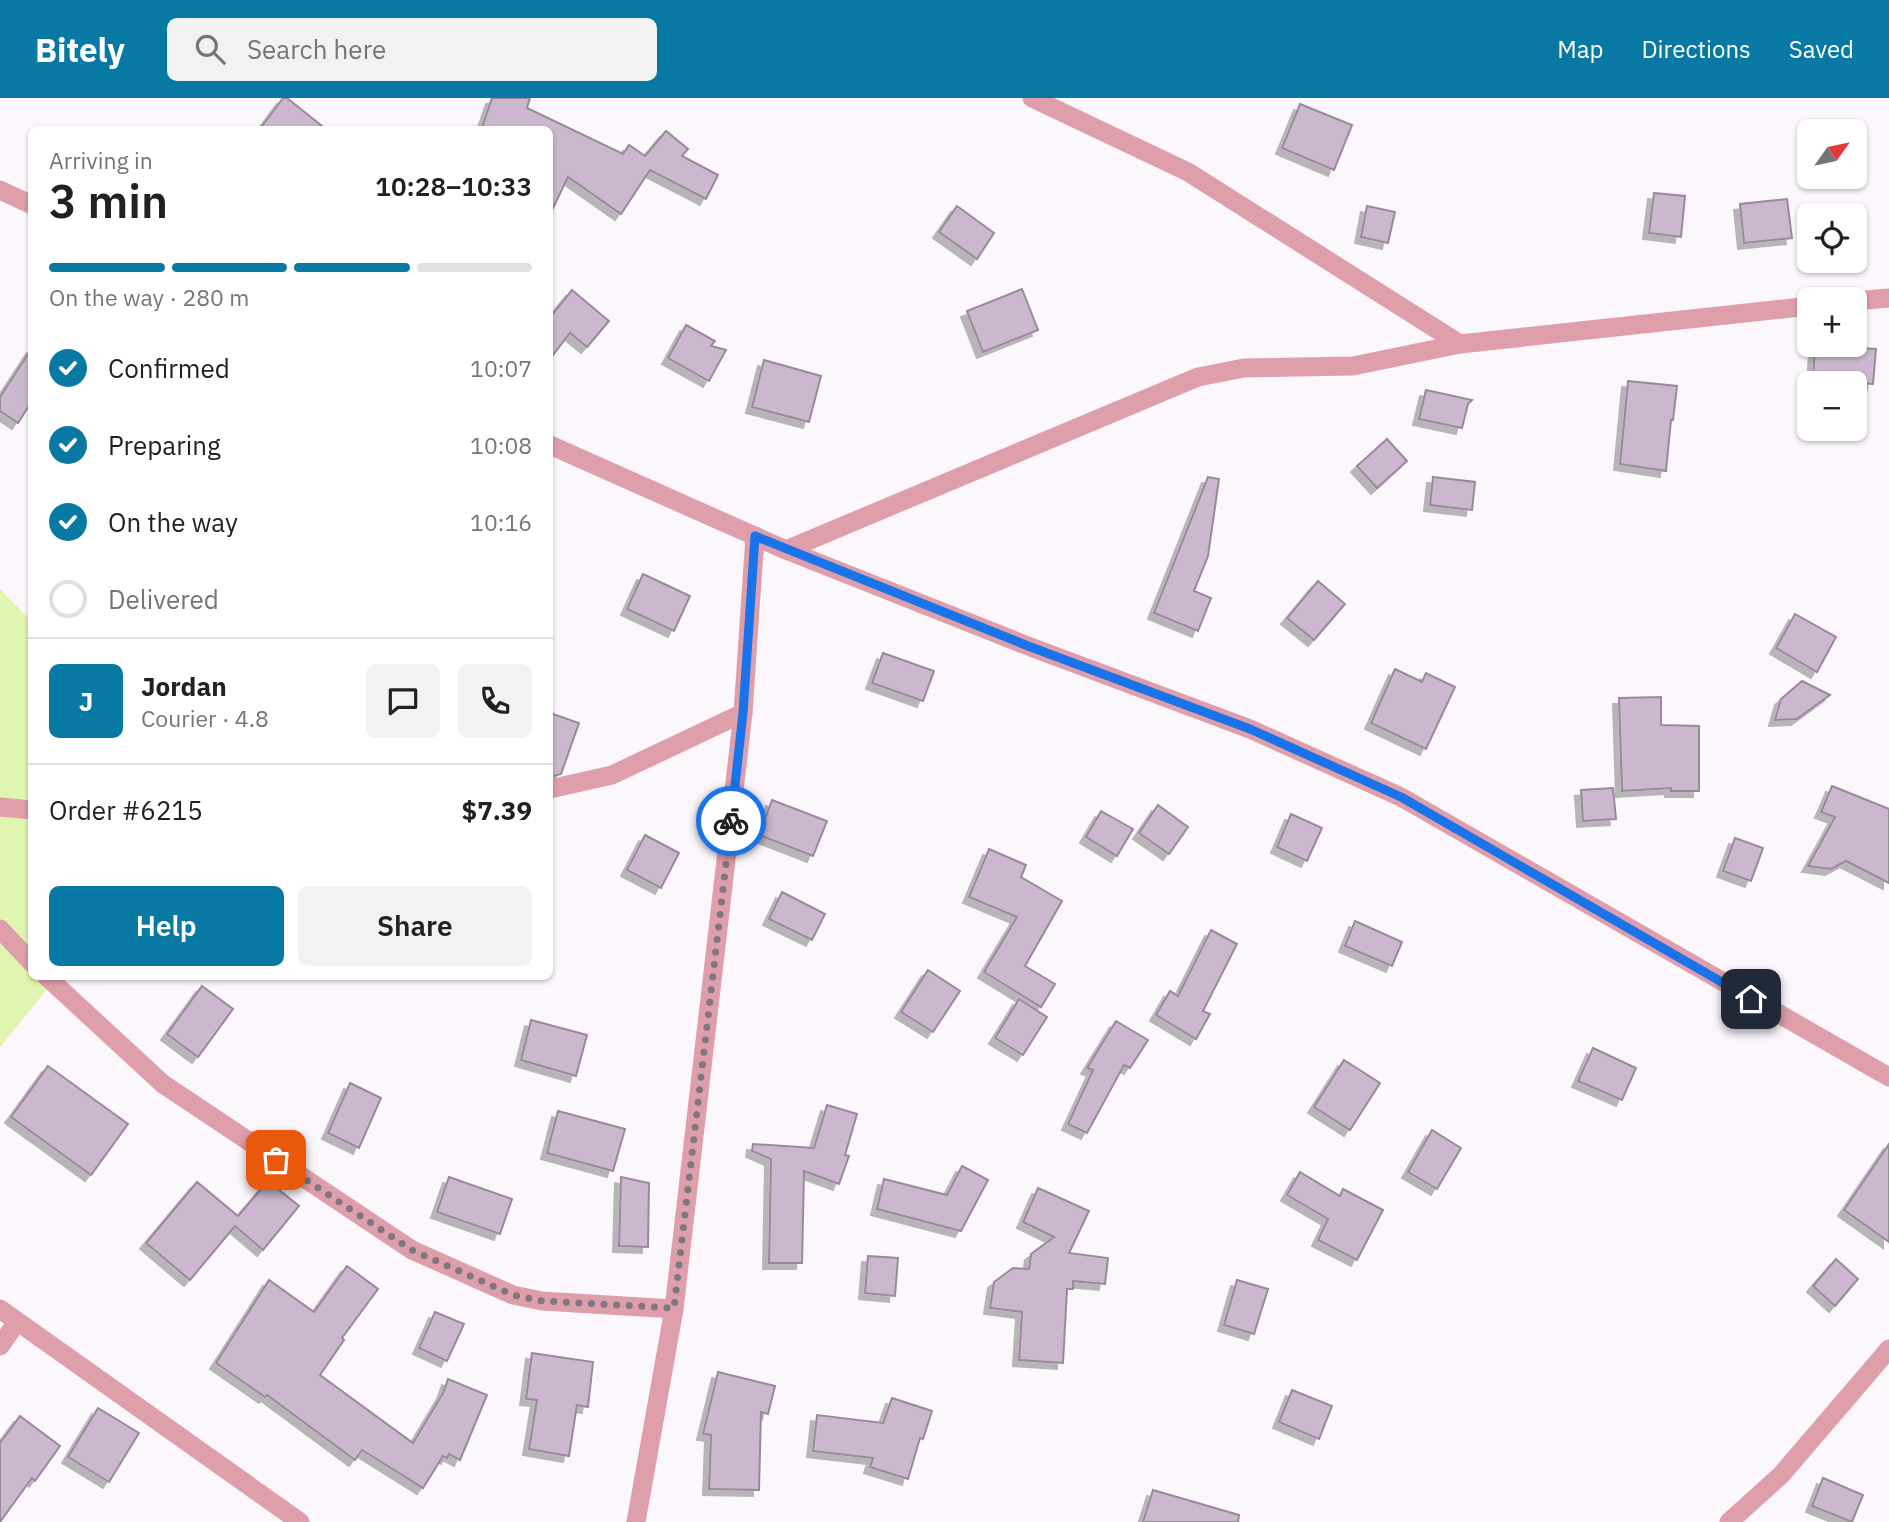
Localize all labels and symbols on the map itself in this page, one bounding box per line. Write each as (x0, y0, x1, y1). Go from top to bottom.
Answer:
north arrow (1797, 119, 1867, 189)
courier (696, 786, 766, 856)
pin (1721, 969, 1781, 1029)
pin (246, 1130, 306, 1190)

